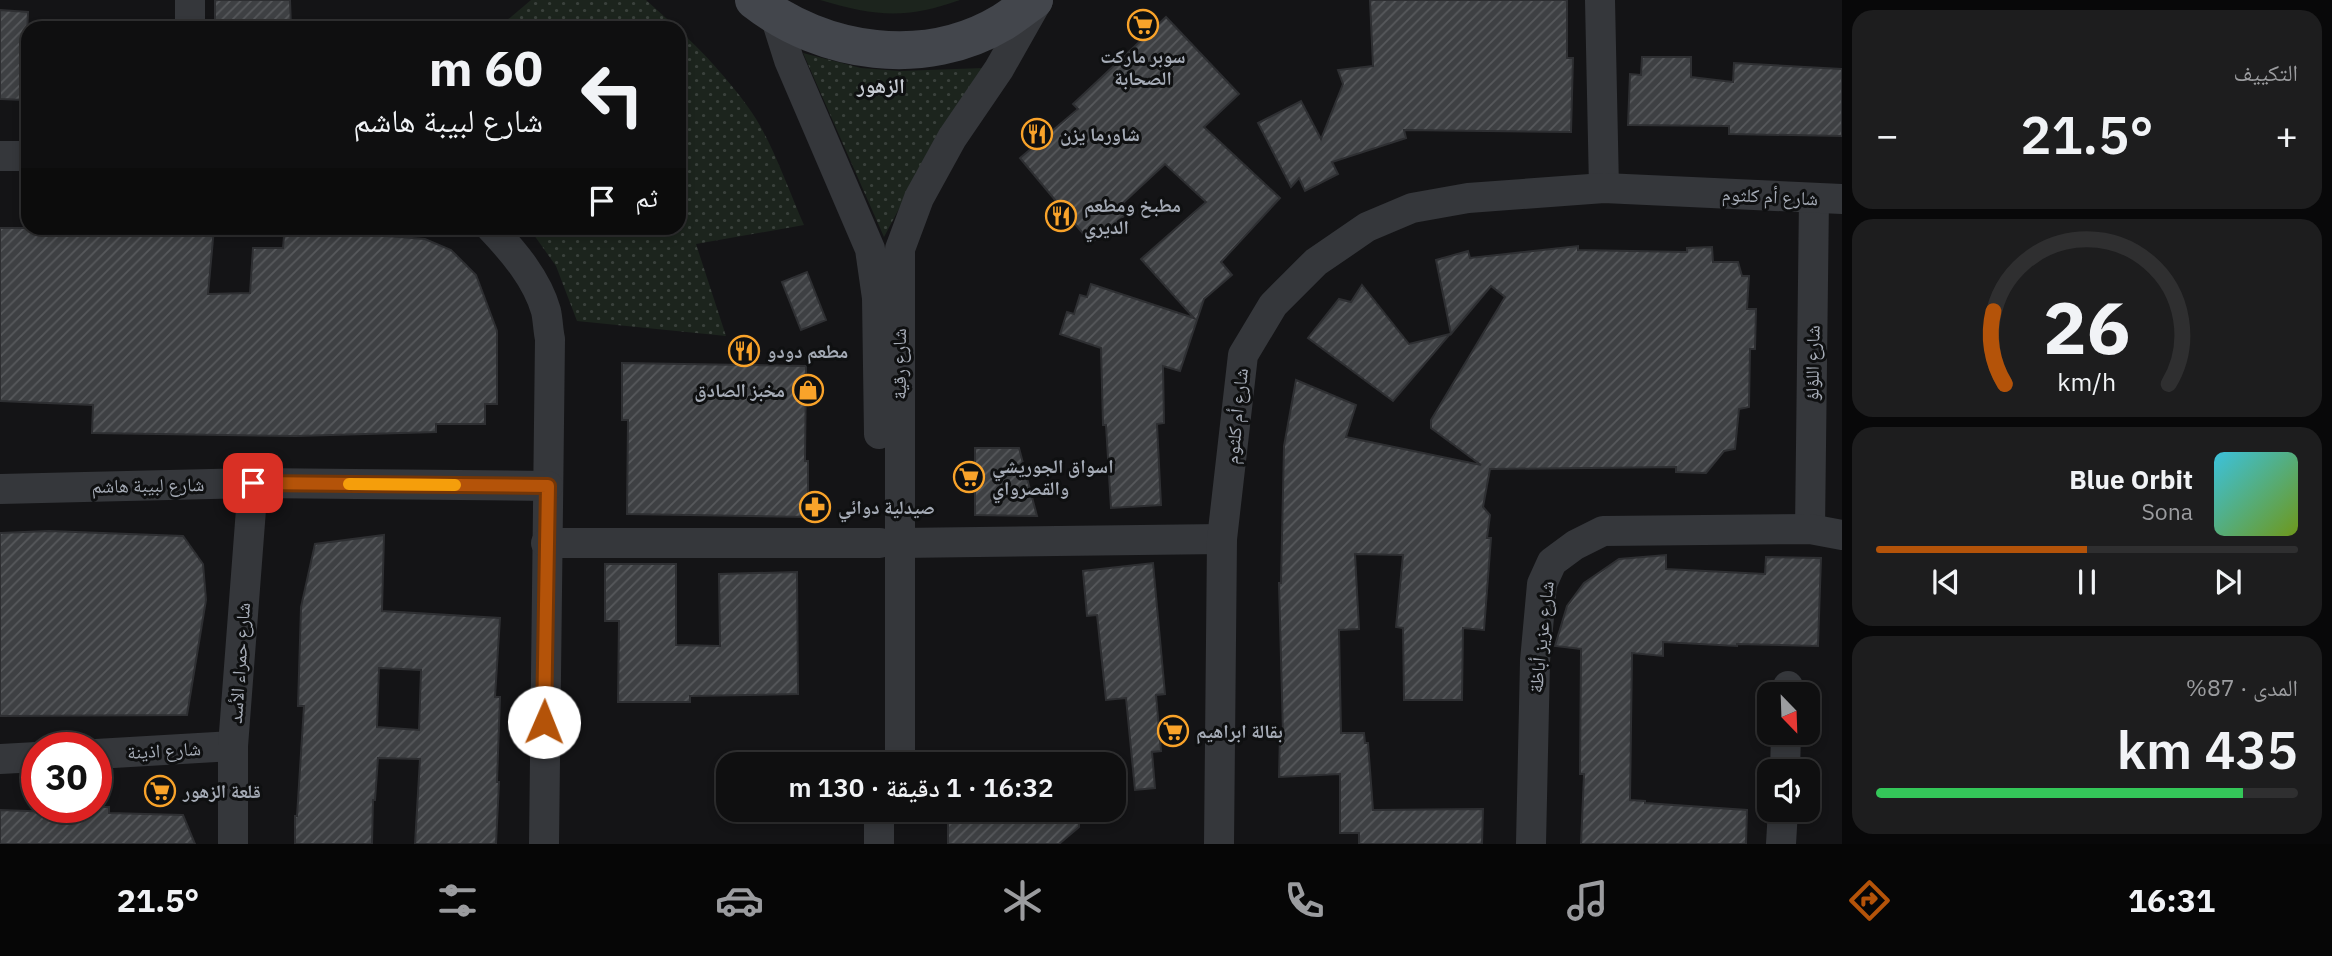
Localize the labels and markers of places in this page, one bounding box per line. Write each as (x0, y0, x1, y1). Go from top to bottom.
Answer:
supermarket icon: سوبر ماركت الصحابة (1126, 8, 1160, 42)
place label: سوبر ماركت الصحابة (1100, 44, 1186, 90)
restaurant icon: شاورما يزن (1020, 117, 1054, 151)
place label: شاورما يزن (1060, 122, 1140, 146)
place label: مطبخ ومطعم الديري (1084, 193, 1181, 243)
restaurant icon: مطبخ ومطعم الديري (1044, 199, 1078, 233)
restaurant icon: مطعم دودو (727, 334, 761, 368)
place label: مطعم دودو (767, 339, 848, 364)
shop icon: مخبز الصادق (791, 373, 825, 407)
place label: مخبز الصادق (694, 378, 785, 402)
pin (223, 453, 283, 513)
place label: اسواق الجوريشي والقصرواي (992, 454, 1114, 504)
supermarket icon: اسواق الجوريشي والقصرواي (952, 460, 986, 494)
pharmacy icon: صيدلية دوائي (798, 490, 832, 524)
place label: صيدلية دوائي (838, 495, 935, 523)
supermarket icon: بقالة ابراهيم (1156, 714, 1190, 748)
place label: بقالة ابراهيم (1196, 719, 1283, 744)
supermarket icon: قلعة الزهور (143, 774, 177, 808)
place label: قلعة الزهور (182, 779, 261, 803)

